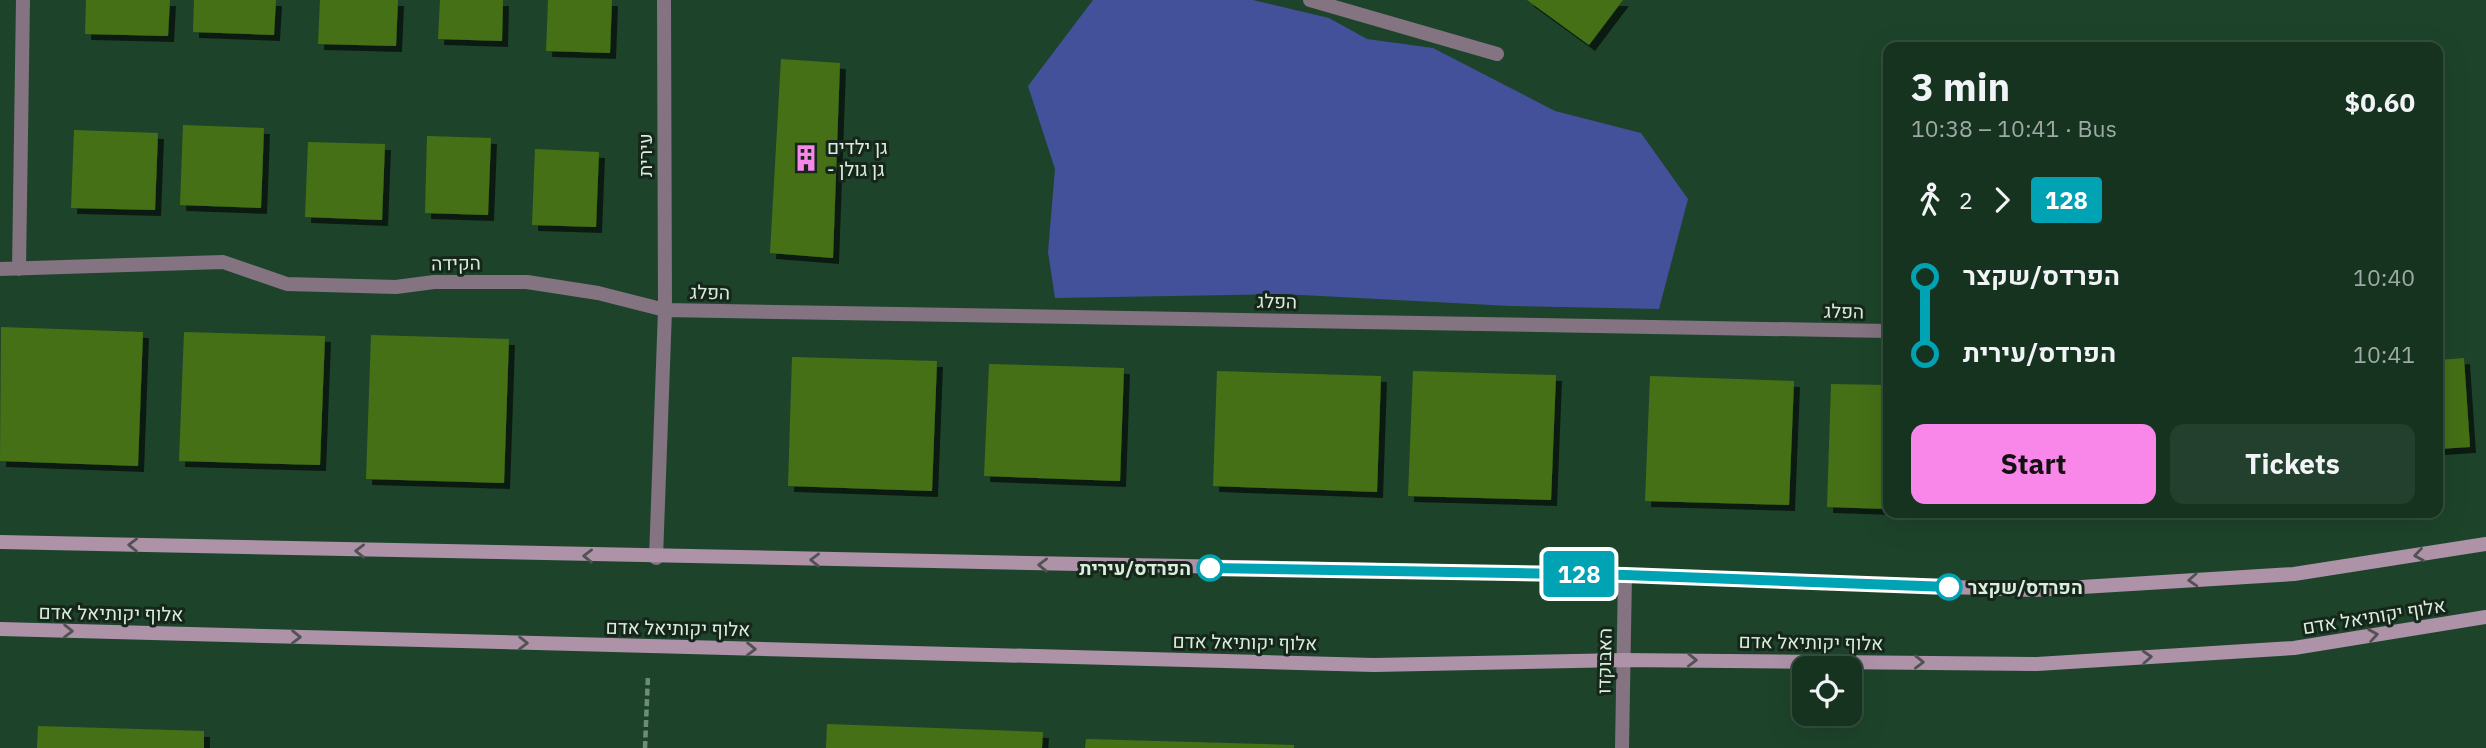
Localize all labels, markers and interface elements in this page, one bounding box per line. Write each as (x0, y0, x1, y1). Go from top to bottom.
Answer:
text: 3 min (1911, 62, 2010, 111)
text: $0.60 (2345, 85, 2415, 119)
text: 10:38 – 10:41 · Bus (1911, 113, 2117, 143)
street label: עירית (633, 133, 657, 177)
place label: גן ילדים - גן גולן (827, 135, 888, 181)
building icon: גן ילדים - גן גולן (791, 143, 821, 173)
icon: walk (1911, 181, 1949, 219)
icon: forward (1983, 181, 2021, 219)
text: 128 (2045, 184, 2088, 216)
text: 2 (1959, 185, 1973, 215)
street label: הקידה (431, 251, 481, 275)
text: הפרדס/שקצר (1963, 258, 2120, 292)
text: 10:40 (2353, 262, 2415, 292)
street label: הפלג (690, 280, 730, 304)
street label: הפלג (1257, 289, 1297, 313)
street label: הפלג (1824, 299, 1864, 323)
text: הפרדס/עירית (1963, 335, 2116, 369)
text: 10:41 (2353, 339, 2415, 369)
button: Start (1911, 424, 2156, 504)
button: Tickets (2170, 424, 2415, 504)
one-way arrow (127, 538, 138, 553)
one-way arrow (354, 543, 365, 558)
one-way arrow (2413, 547, 2424, 562)
one-way arrow (582, 548, 592, 564)
line badge: 128 (1539, 551, 1619, 597)
one-way arrow (810, 553, 821, 568)
marker: הפרדס/עירית (1197, 555, 1223, 581)
place label: הפרדס/עירית (1079, 556, 1191, 580)
one-way arrow (1037, 557, 1048, 572)
text: 128 (1557, 558, 1601, 590)
one-way arrow (2187, 572, 2198, 587)
marker: הפרדס/שקצר (1936, 574, 1962, 600)
place label: הפרדס/שקצר (1968, 575, 2083, 599)
street label: אלוף יקותיאל אדם (2301, 593, 2447, 639)
street label: אלוף יקותיאל אדם (38, 600, 184, 626)
street label: אלוף יקותיאל אדם (605, 615, 751, 641)
one-way arrow (63, 624, 74, 639)
street label: האבוקדו (1591, 628, 1617, 694)
one-way arrow (2367, 628, 2379, 643)
one-way arrow (291, 629, 301, 645)
street label: אלוף יקותיאל אדם (1172, 629, 1318, 655)
street label: אלוף יקותיאל אדם (1738, 629, 1884, 655)
one-way arrow (518, 635, 529, 651)
one-way arrow (745, 641, 756, 656)
one-way arrow (2141, 650, 2152, 665)
one-way arrow (1687, 652, 1698, 668)
one-way arrow (1914, 655, 1925, 670)
map controls (1792, 656, 1862, 726)
button: locate (1792, 656, 1862, 726)

